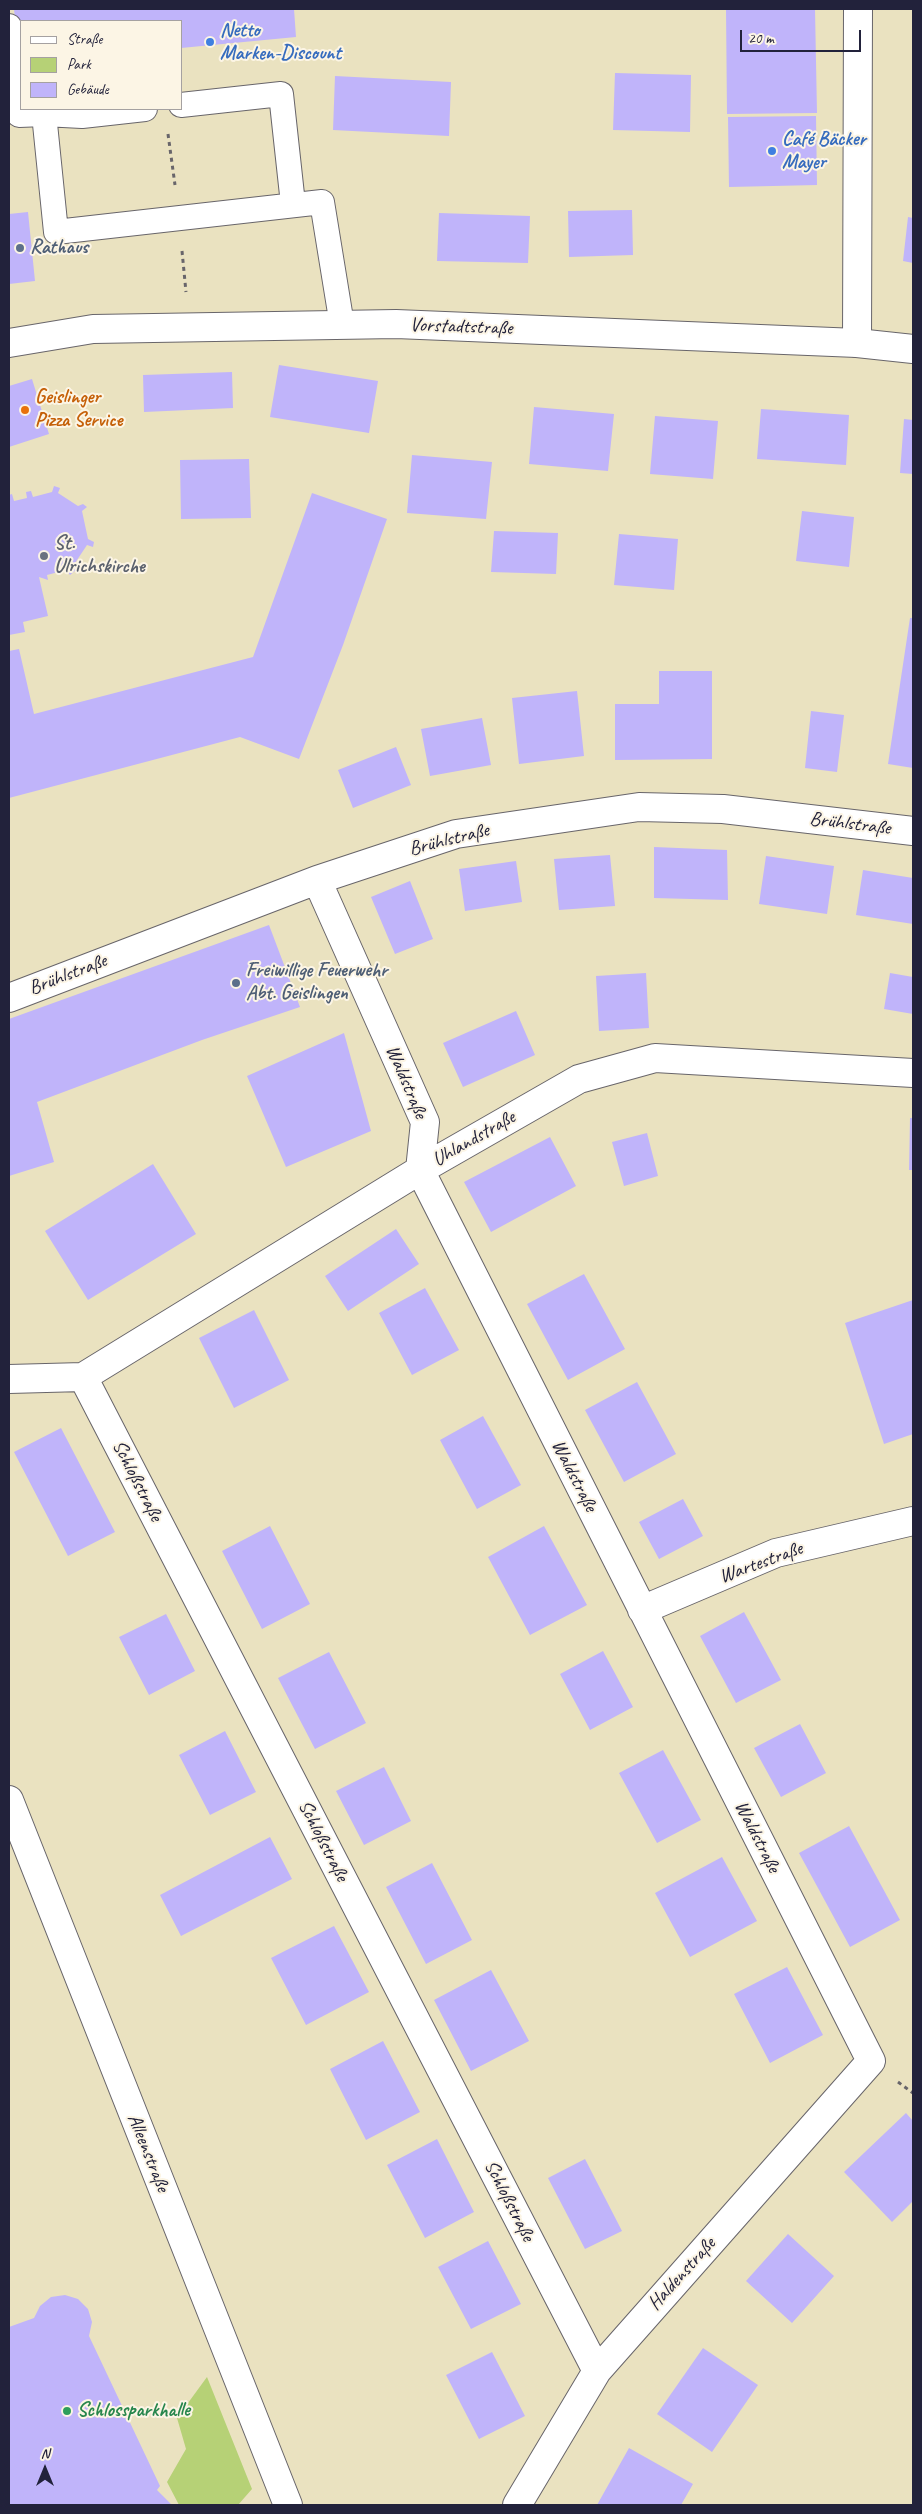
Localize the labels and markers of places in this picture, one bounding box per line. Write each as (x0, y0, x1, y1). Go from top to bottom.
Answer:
place label: Netto Marken-Discount (220, 19, 341, 66)
marker: Netto Marken-Discount (204, 36, 216, 48)
place label: Café Bäcker Mayer (782, 128, 866, 175)
marker: Café Bäcker Mayer (766, 145, 778, 157)
place label: Rathaus (30, 236, 88, 260)
marker: Rathaus (14, 242, 26, 254)
place label: Geislinger Pizza Service (35, 386, 122, 433)
marker: Geislinger Pizza Service (19, 404, 31, 416)
place label: St. Ulrichskirche (54, 532, 145, 579)
marker: St. Ulrichskirche (38, 550, 50, 562)
place label: Freiwillige Feuerwehr Abt. Geislingen (246, 959, 387, 1006)
marker: Freiwillige Feuerwehr Abt. Geislingen (230, 977, 242, 989)
place label: Schlossparkhalle (77, 2399, 190, 2423)
marker: Schlossparkhalle (61, 2405, 73, 2417)

